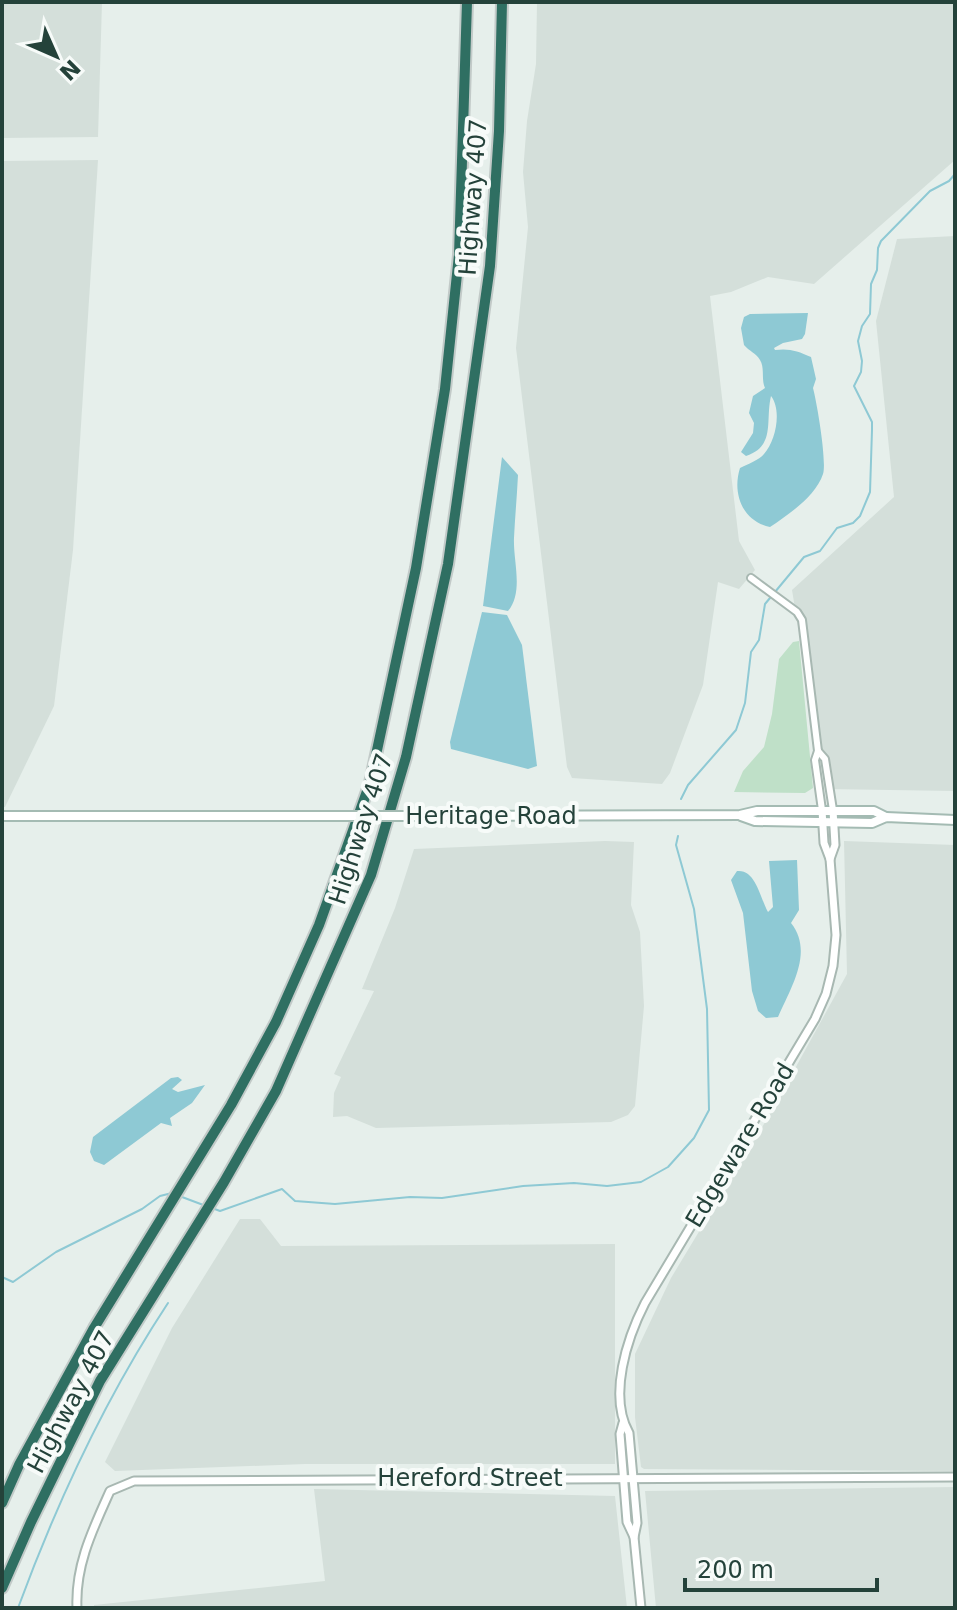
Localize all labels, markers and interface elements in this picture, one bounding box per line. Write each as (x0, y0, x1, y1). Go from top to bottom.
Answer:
north arrow (16, 16, 96, 96)
text: N (54, 54, 85, 85)
street label: Highway 407 (454, 118, 492, 276)
street label: Highway 407 (323, 750, 399, 908)
street label: Heritage Road (405, 802, 577, 830)
street label: Edgeware Road (680, 1058, 800, 1232)
street label: Highway 407 (22, 1326, 120, 1478)
street label: Hereford Street (377, 1464, 563, 1492)
scale bar (685, 1542, 877, 1592)
text: 200 m (697, 1556, 774, 1584)

